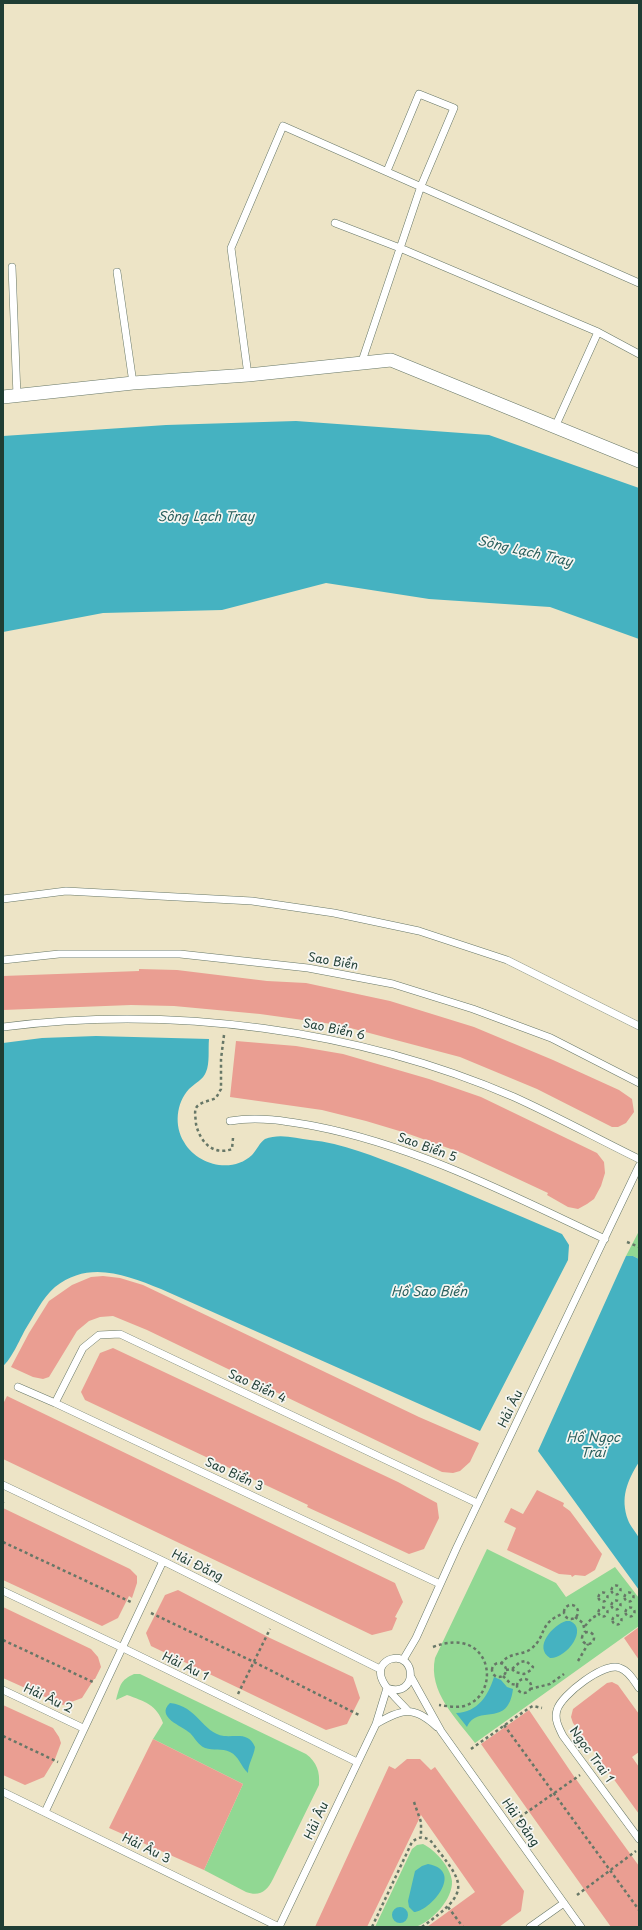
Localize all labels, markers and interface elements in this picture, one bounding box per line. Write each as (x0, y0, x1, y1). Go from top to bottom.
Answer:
water label: Sông Lạch Tray (158, 509, 254, 525)
water label: Sông Lạch Tray (476, 534, 574, 570)
street label: Sao Biển (307, 951, 359, 973)
street label: Sao Biển 6 (302, 1016, 366, 1044)
street label: Sao Biển 5 (395, 1131, 459, 1165)
water label: Hồ Sao Biển (391, 1284, 467, 1300)
street label: Sao Biển 4 (226, 1367, 288, 1407)
street label: Hải Âu (496, 1388, 526, 1430)
water label: Hồ Ngọc Trai (566, 1430, 620, 1461)
street label: Sao Biển 3 (203, 1455, 265, 1495)
street label: Hải Đăng (169, 1547, 225, 1585)
street label: Hải Âu 1 (160, 1650, 210, 1684)
street label: Hải Âu 2 (21, 1681, 75, 1717)
street label: Ngọc Trai 1 (566, 1724, 616, 1786)
street label: Hải Đăng (498, 1796, 542, 1850)
street label: Hải Âu (302, 1800, 332, 1842)
street label: Hải Âu 3 (119, 1831, 173, 1867)

